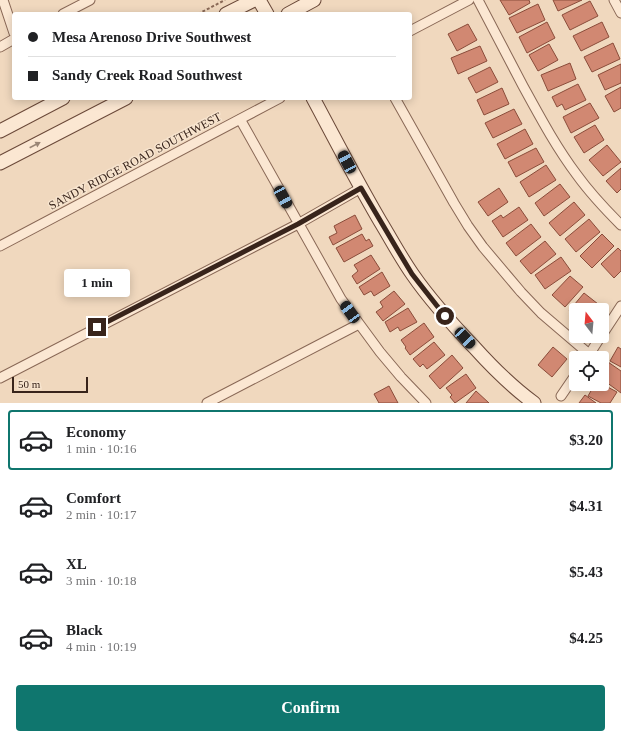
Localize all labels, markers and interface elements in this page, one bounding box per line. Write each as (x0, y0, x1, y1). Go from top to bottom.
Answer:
text: Mesa Arenoso Drive Southwest (52, 29, 251, 45)
text: Sandy Creek Road Southwest (52, 67, 242, 83)
street label: SANDY RIDGE ROAD SOUTHWEST (46, 109, 224, 213)
one-way arrow (29, 142, 40, 148)
car (336, 149, 358, 175)
car (272, 184, 294, 210)
callout: 1 min (64, 269, 130, 297)
text: 1 min (81, 275, 113, 290)
car (338, 299, 362, 325)
north arrow (569, 303, 609, 343)
map controls (569, 303, 609, 391)
route start (436, 307, 454, 325)
route end (88, 318, 106, 336)
car (452, 325, 478, 351)
button: locate (569, 351, 609, 391)
scale bar (12, 375, 88, 394)
text: 50 m (18, 378, 40, 390)
icon: car (18, 422, 54, 458)
text: Economy (66, 424, 126, 440)
text: $3.20 (569, 432, 603, 448)
text: 1 min · 10:16 (66, 441, 136, 456)
icon: car (18, 488, 54, 524)
text: Comfort (66, 490, 121, 506)
text: $4.31 (569, 498, 603, 514)
text: 2 min · 10:17 (66, 507, 136, 522)
icon: car (18, 554, 54, 590)
text: XL (66, 556, 87, 572)
text: $5.43 (569, 564, 603, 580)
text: 3 min · 10:18 (66, 573, 136, 588)
icon: car (18, 620, 54, 656)
text: Black (66, 622, 103, 638)
text: $4.25 (569, 630, 603, 646)
text: 4 min · 10:19 (66, 639, 136, 654)
button: Confirm (16, 685, 605, 731)

